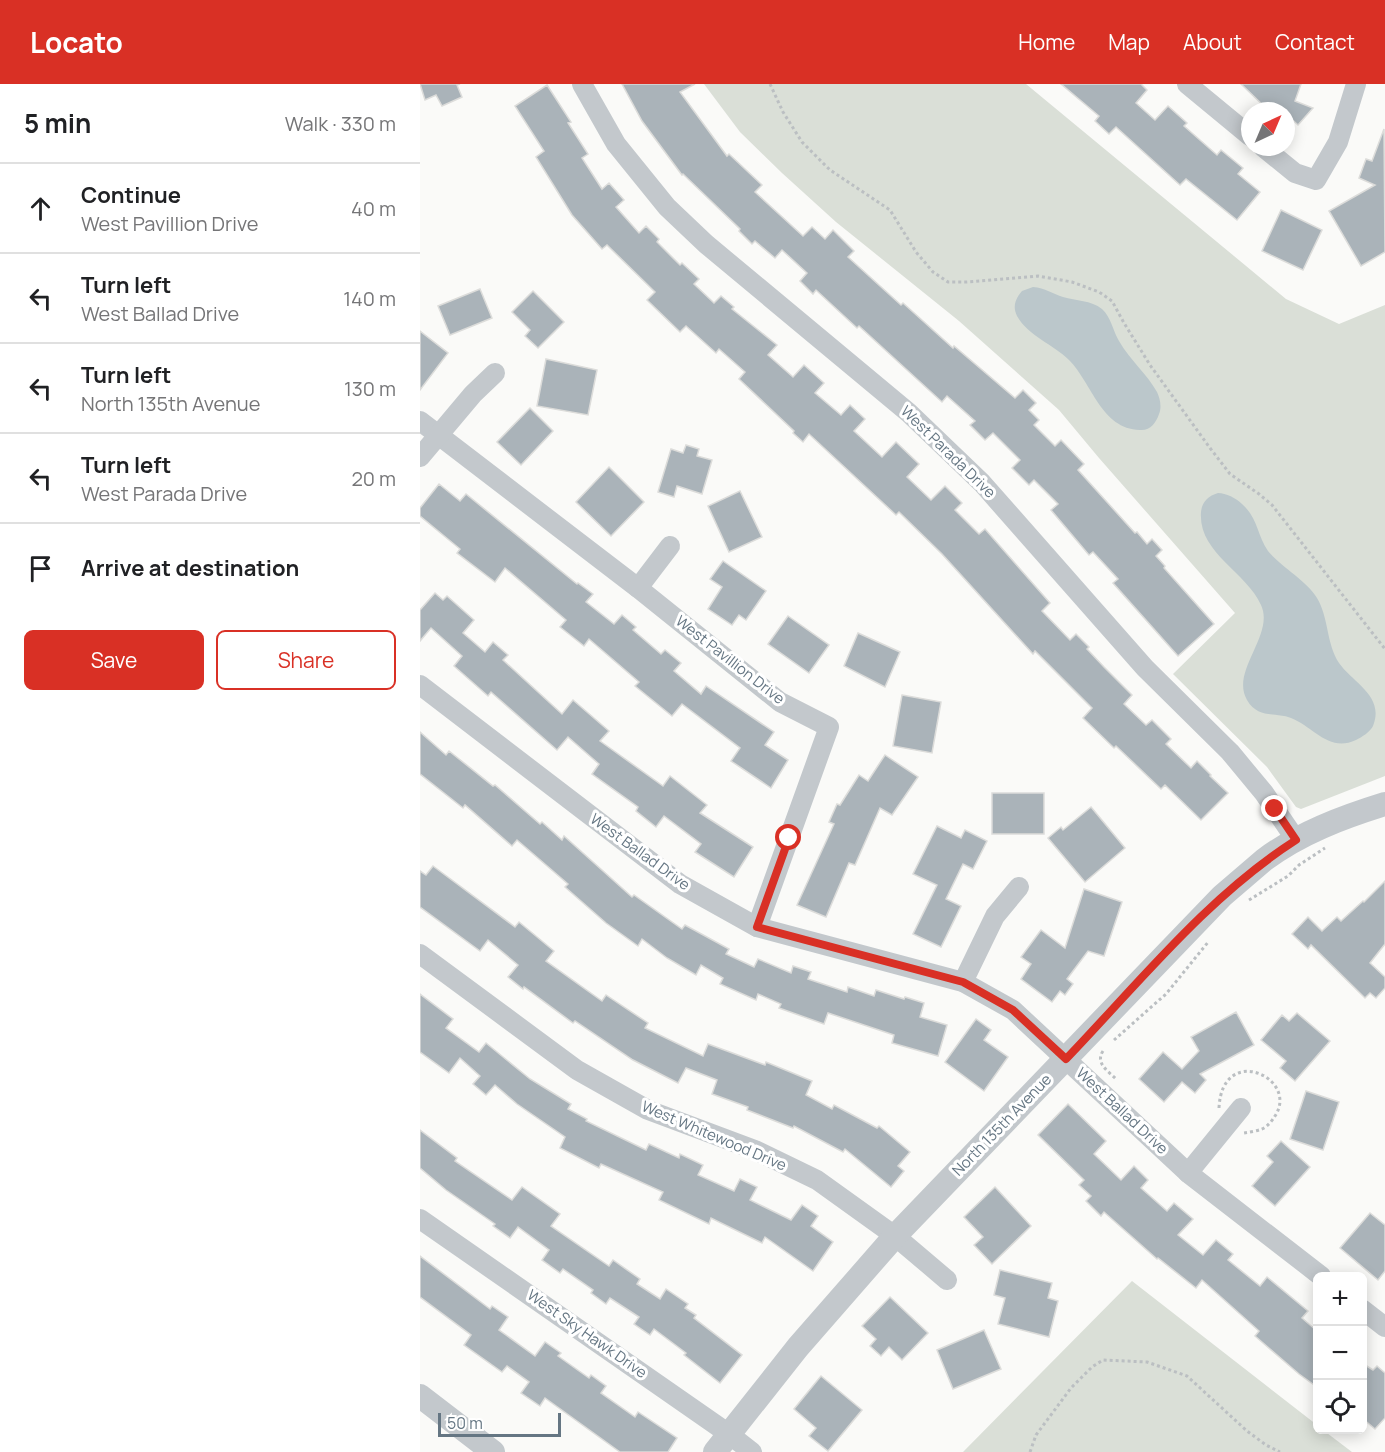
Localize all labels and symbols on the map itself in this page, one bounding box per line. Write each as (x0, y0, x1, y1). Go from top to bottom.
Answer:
north arrow (1241, 102, 1295, 156)
street label: West Parada Drive (896, 401, 1001, 503)
street label: West Pavillion Drive (671, 610, 789, 709)
route end (1261, 795, 1287, 821)
street label: West Ballad Drive (586, 808, 695, 895)
route start (775, 824, 801, 850)
street label: West Ballad Drive (1072, 1063, 1173, 1159)
street label: North 135th Avenue (947, 1069, 1056, 1180)
street label: West Whitewood Drive (639, 1096, 790, 1176)
street label: West Sky Hawk Drive (523, 1284, 652, 1383)
scale bar (438, 1410, 561, 1438)

